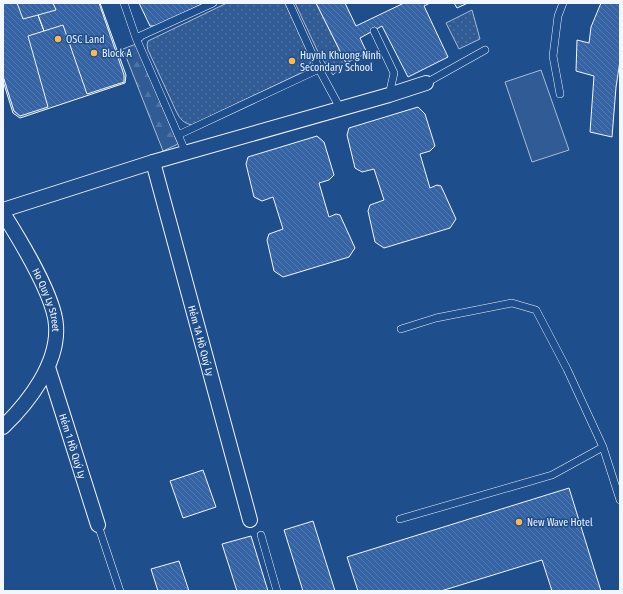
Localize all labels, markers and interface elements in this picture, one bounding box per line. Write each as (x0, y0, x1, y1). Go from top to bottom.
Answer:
marker: OSC Land (53, 34, 63, 44)
place label: OSC Land (66, 34, 105, 46)
marker: Block A (89, 48, 99, 58)
place label: Block A (102, 48, 133, 60)
place label: Huynh Khuong Ninh Secondary School (300, 50, 381, 74)
marker: Huynh Khuong Ninh Secondary School (287, 56, 297, 66)
street label: Ho Quy Ly Street (29, 266, 61, 333)
street label: Hẻm 1A Hồ Quý Ly (185, 304, 216, 378)
street label: Hẻm 1 Hồ Quý Ly (56, 412, 88, 481)
marker: New Wave Hotel (514, 517, 524, 527)
place label: New Wave Hotel (527, 517, 593, 529)

